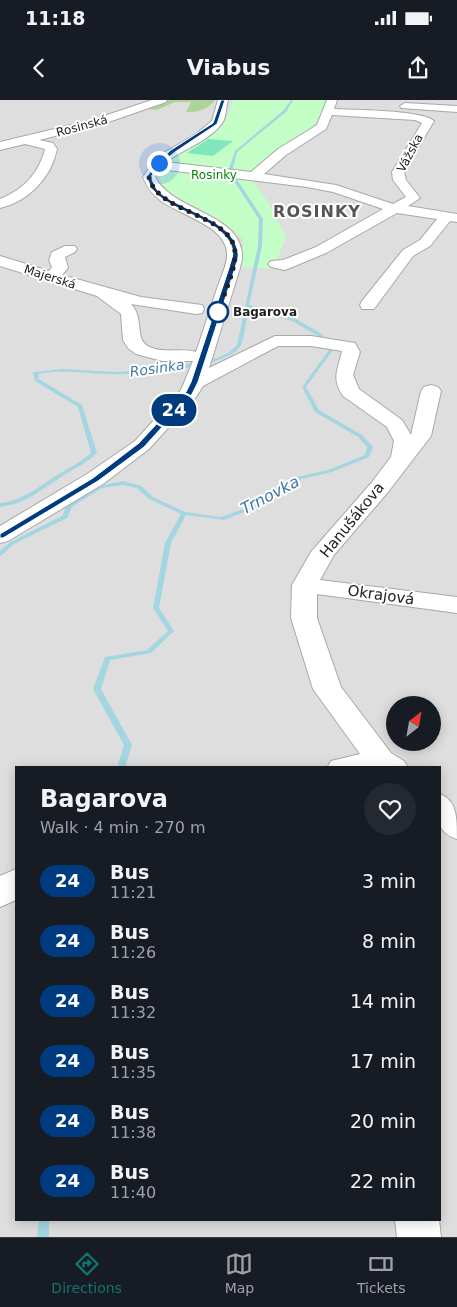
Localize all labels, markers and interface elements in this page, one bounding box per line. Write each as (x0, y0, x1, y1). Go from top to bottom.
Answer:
text: 11:18 (25, 7, 85, 29)
icon: back (25, 54, 53, 82)
icon: share (404, 54, 432, 82)
text: Viabus (187, 55, 270, 80)
street label: Rosinská (55, 112, 109, 140)
street label: Vážska (394, 131, 426, 175)
your location (147, 151, 172, 176)
park label: Rosinky (191, 168, 237, 182)
district label: ROSINKY (273, 202, 361, 221)
street label: Majerská (22, 262, 78, 292)
marker: Bagarova (207, 301, 229, 323)
place label: Bagarova (233, 305, 297, 319)
water label: Rosinka (129, 356, 185, 380)
line badge: 24 (152, 394, 196, 426)
text: 24 (161, 399, 187, 420)
water label: Trnovka (237, 472, 303, 518)
street label: Hanušákova (316, 479, 388, 561)
street label: Okrajová (346, 581, 416, 609)
north arrow (386, 696, 441, 751)
map controls (386, 696, 441, 751)
button: heart (364, 783, 416, 835)
text: Bagarova (40, 785, 168, 813)
text: Walk · 4 min · 270 m (40, 818, 205, 837)
text: Bus (110, 861, 149, 883)
text: 24 (55, 870, 80, 891)
text: 3 min (362, 870, 416, 892)
text: 11:21 (110, 883, 156, 902)
text: Bus (110, 921, 149, 943)
text: 24 (55, 930, 80, 951)
text: 8 min (362, 930, 416, 952)
text: 11:26 (110, 943, 156, 962)
text: Bus (110, 981, 149, 1003)
text: 24 (55, 990, 80, 1011)
text: 14 min (350, 990, 416, 1012)
text: 11:32 (110, 1003, 156, 1022)
text: Bus (110, 1041, 149, 1063)
text: 24 (55, 1050, 80, 1071)
text: 17 min (350, 1050, 416, 1072)
text: 11:35 (110, 1063, 156, 1082)
text: Bus (110, 1101, 149, 1123)
text: 24 (55, 1110, 80, 1131)
text: 20 min (350, 1110, 416, 1132)
text: 11:38 (110, 1123, 156, 1142)
text: Bus (110, 1161, 149, 1183)
text: 24 (55, 1170, 80, 1191)
text: 22 min (350, 1170, 416, 1192)
text: 11:40 (110, 1183, 156, 1202)
tab: Directions (51, 1250, 122, 1296)
tab: Map (225, 1250, 254, 1296)
tab: Tickets (357, 1250, 406, 1296)

